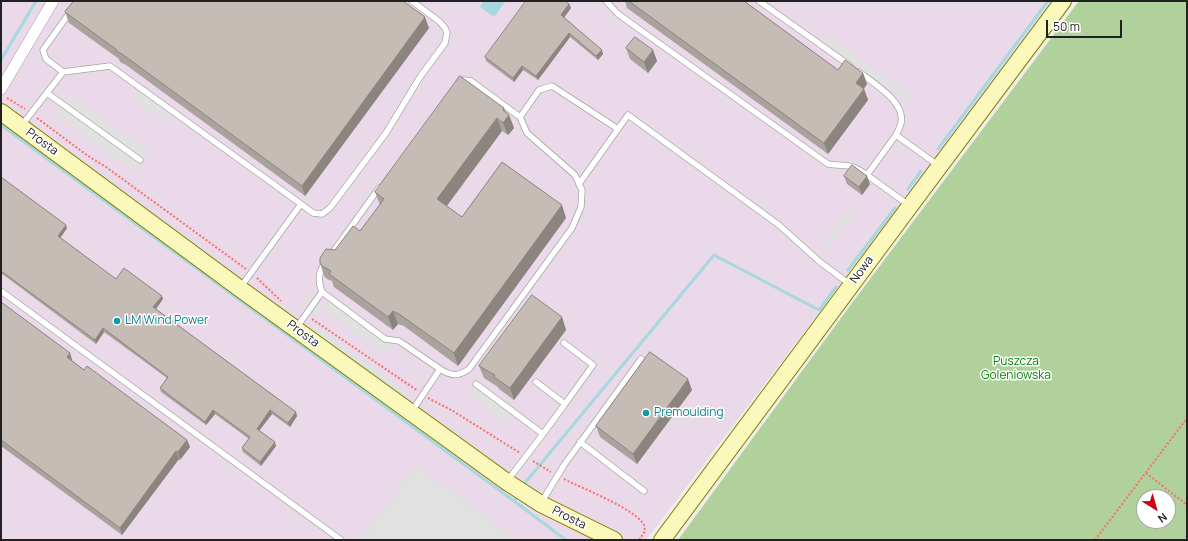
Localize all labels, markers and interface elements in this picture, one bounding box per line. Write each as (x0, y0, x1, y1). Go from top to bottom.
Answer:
scale bar (1048, 12, 1124, 38)
text: 50 m (1053, 18, 1080, 35)
street label: Prosta (23, 126, 61, 158)
street label: Nowa (847, 253, 877, 287)
place label: LM Wind Power (125, 314, 208, 328)
marker: LM Wind Power (112, 316, 122, 326)
street label: Prosta (284, 318, 322, 350)
park label: Puszcza Goleniowska (981, 355, 1051, 383)
place label: Premoulding (654, 406, 724, 420)
marker: Premoulding (641, 408, 651, 418)
north arrow (1136, 489, 1176, 529)
street label: Prosta (550, 503, 588, 533)
text: N (1155, 510, 1171, 527)

